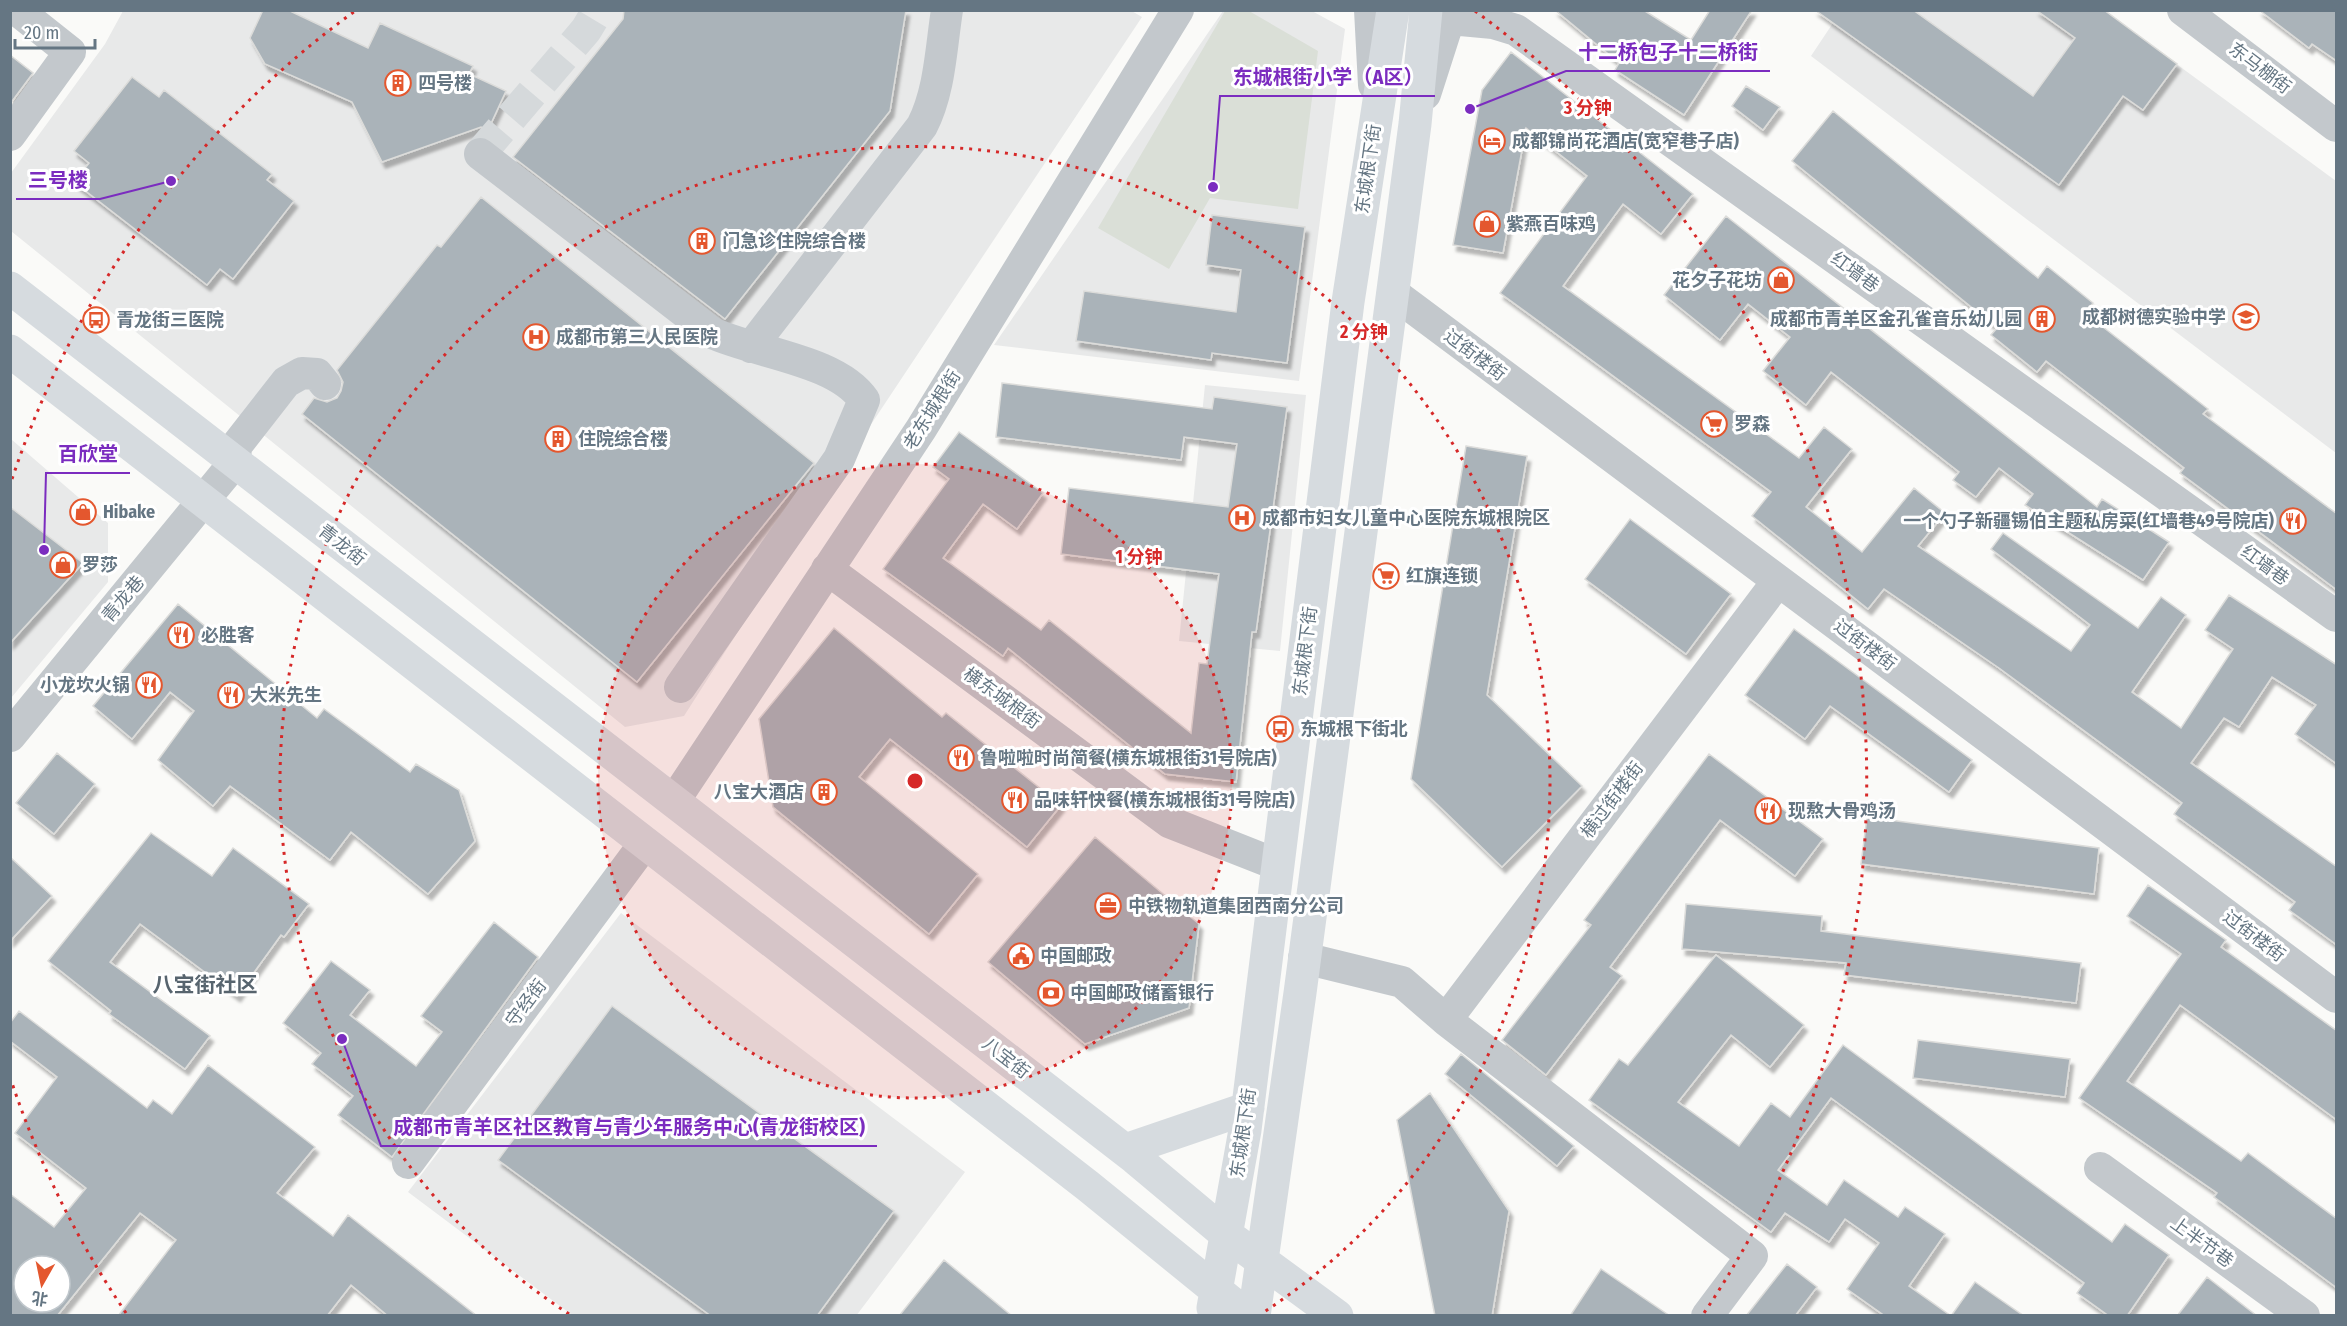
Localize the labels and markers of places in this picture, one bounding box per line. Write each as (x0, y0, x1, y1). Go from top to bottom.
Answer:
callout: 十二桥包子十二桥街 (1566, 33, 1770, 71)
callout: 东城根街小学（A区） (1220, 58, 1435, 96)
building icon: 四号楼 (383, 68, 413, 98)
place label: 四号楼 (418, 72, 472, 94)
hotel icon: 成都锦尚花酒店(宽窄巷子店) (1477, 126, 1507, 156)
place label: 成都锦尚花酒店(宽窄巷子店) (1512, 130, 1739, 152)
callout: 三号楼 (16, 161, 100, 199)
shop icon: 紫燕百味鸡 (1472, 209, 1502, 239)
place label: 紫燕百味鸡 (1506, 213, 1596, 235)
building icon: 门急诊住院综合楼 (687, 226, 717, 256)
place label: 门急诊住院综合楼 (722, 230, 866, 252)
shop icon: 花夕子花坊 (1766, 265, 1796, 295)
place label: 花夕子花坊 (1672, 269, 1762, 291)
school or university icon: 成都树德实验中学 (2231, 302, 2261, 332)
building icon: 成都市青羊区金孔雀音乐幼儿园 (2027, 304, 2057, 334)
bus stop icon: 青龙街三医院 (81, 305, 111, 335)
place label: 成都树德实验中学 (2082, 306, 2226, 328)
place label: 成都市青羊区金孔雀音乐幼儿园 (1770, 308, 2022, 330)
place label: 青龙街三医院 (116, 309, 224, 331)
hospital icon: 成都市第三人民医院 (521, 322, 551, 352)
place label: 成都市第三人民医院 (556, 326, 718, 348)
supermarket icon: 罗森 (1699, 409, 1729, 439)
place label: 罗森 (1734, 413, 1770, 435)
building icon: 住院综合楼 (543, 424, 573, 454)
place label: 住院综合楼 (578, 428, 668, 450)
callout: 百欣堂 (46, 435, 130, 473)
shop icon: Hibake (68, 497, 98, 527)
place label: Hibake (103, 501, 155, 523)
hospital icon: 成都市妇女儿童中心医院东城根院区 (1227, 503, 1257, 533)
restaurant icon: 一个勺子新疆锡伯主题私房菜(红墙巷49号院店) (2278, 506, 2308, 536)
place label: 成都市妇女儿童中心医院东城根院区 (1262, 507, 1550, 529)
place label: 一个勺子新疆锡伯主题私房菜(红墙巷49号院店) (1903, 510, 2275, 532)
shop icon: 罗莎 (48, 550, 78, 580)
place label: 罗莎 (82, 554, 118, 576)
supermarket icon: 红旗连锁 (1371, 561, 1401, 591)
place label: 红旗连锁 (1406, 565, 1478, 587)
restaurant icon: 必胜客 (166, 620, 196, 650)
place label: 必胜客 (201, 624, 255, 646)
restaurant icon: 小龙坎火锅 (134, 670, 164, 700)
place label: 小龙坎火锅 (40, 674, 130, 696)
restaurant icon: 大米先生 (216, 680, 246, 710)
place label: 大米先生 (250, 684, 322, 706)
bus stop icon: 东城根下街北 (1265, 714, 1295, 744)
place label: 东城根下街北 (1300, 718, 1408, 740)
restaurant icon: 鲁啦啦时尚简餐(横东城根街31号院店) (946, 743, 976, 773)
place label: 鲁啦啦时尚简餐(横东城根街31号院店) (980, 747, 1277, 769)
centre of rings (905, 771, 925, 791)
building icon: 八宝大酒店 (809, 777, 839, 807)
place label: 八宝大酒店 (714, 781, 804, 803)
restaurant icon: 品味轩快餐(横东城根街31号院店) (1000, 785, 1030, 815)
place label: 品味轩快餐(横东城根街31号院店) (1034, 789, 1295, 811)
restaurant icon: 现熬大骨鸡汤 (1753, 796, 1783, 826)
place label: 现熬大骨鸡汤 (1788, 800, 1896, 822)
office icon: 中铁物轨道集团西南分公司 (1093, 891, 1123, 921)
place label: 中铁物轨道集团西南分公司 (1128, 895, 1344, 917)
public building icon: 中国邮政 (1006, 941, 1036, 971)
place label: 中国邮政 (1040, 945, 1112, 967)
bank icon: 中国邮政储蓄银行 (1036, 978, 1066, 1008)
place label: 中国邮政储蓄银行 (1070, 982, 1214, 1004)
callout: 成都市青羊区社区教育与青少年服务中心(青龙街校区) (381, 1108, 877, 1146)

